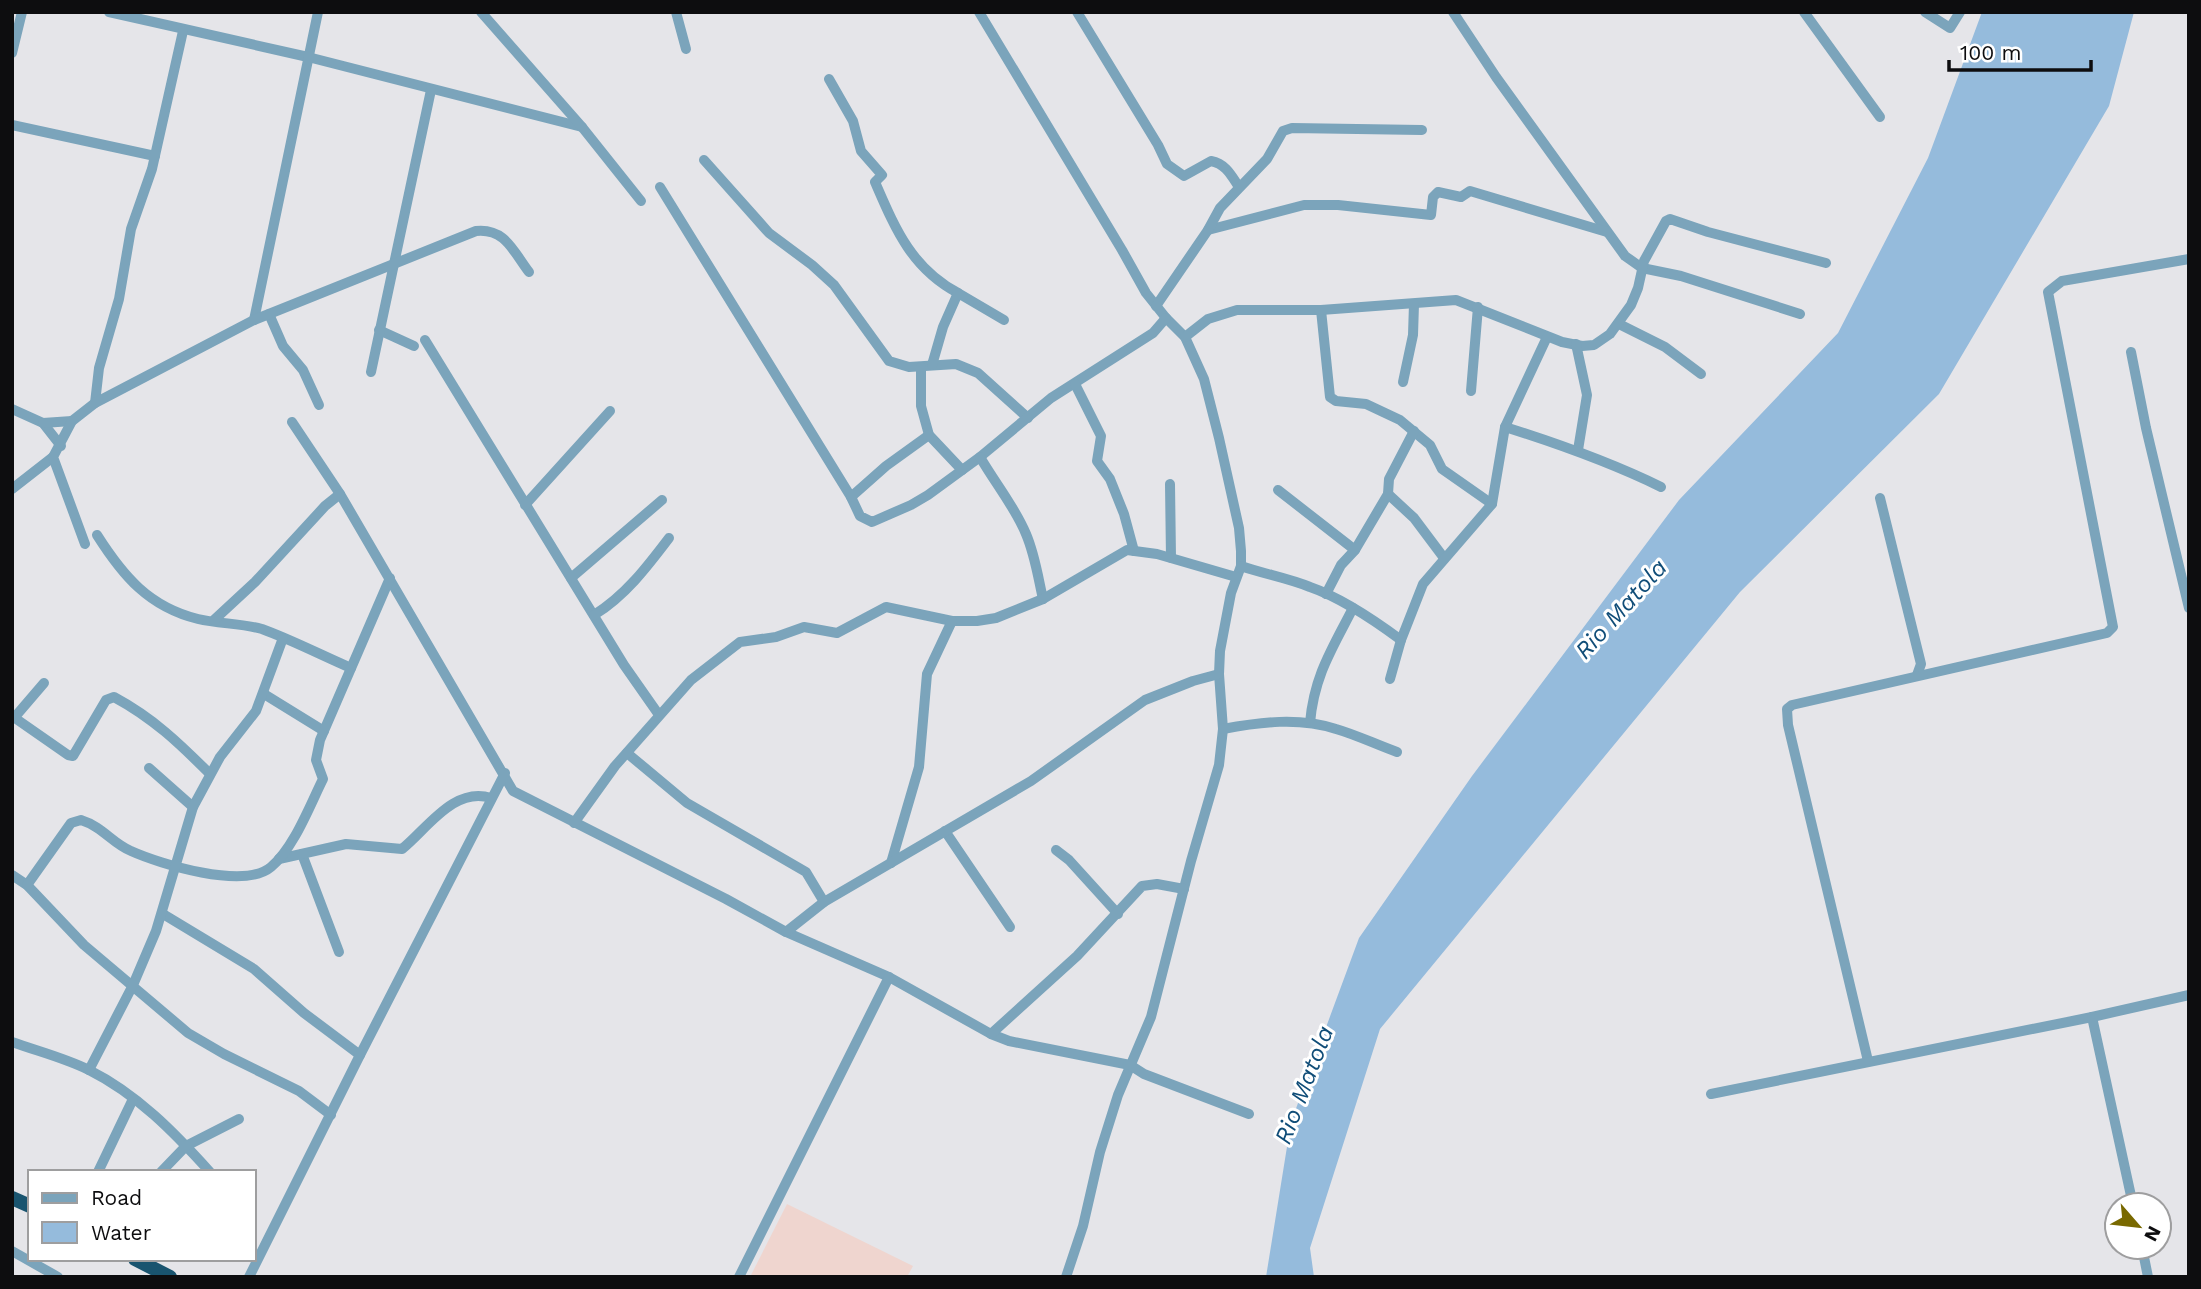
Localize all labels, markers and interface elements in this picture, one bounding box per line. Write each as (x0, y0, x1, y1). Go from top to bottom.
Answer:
scale bar (1949, 28, 2091, 72)
text: 100 m (1960, 40, 2022, 65)
water label: Rio Matola (1569, 553, 1673, 664)
water label: Rio Matola (1269, 1022, 1339, 1148)
legend (28, 1170, 256, 1261)
text: Road (91, 1185, 142, 1210)
north arrow (2103, 1191, 2173, 1261)
text: Water (91, 1220, 152, 1245)
text: N (2139, 1222, 2166, 1245)

